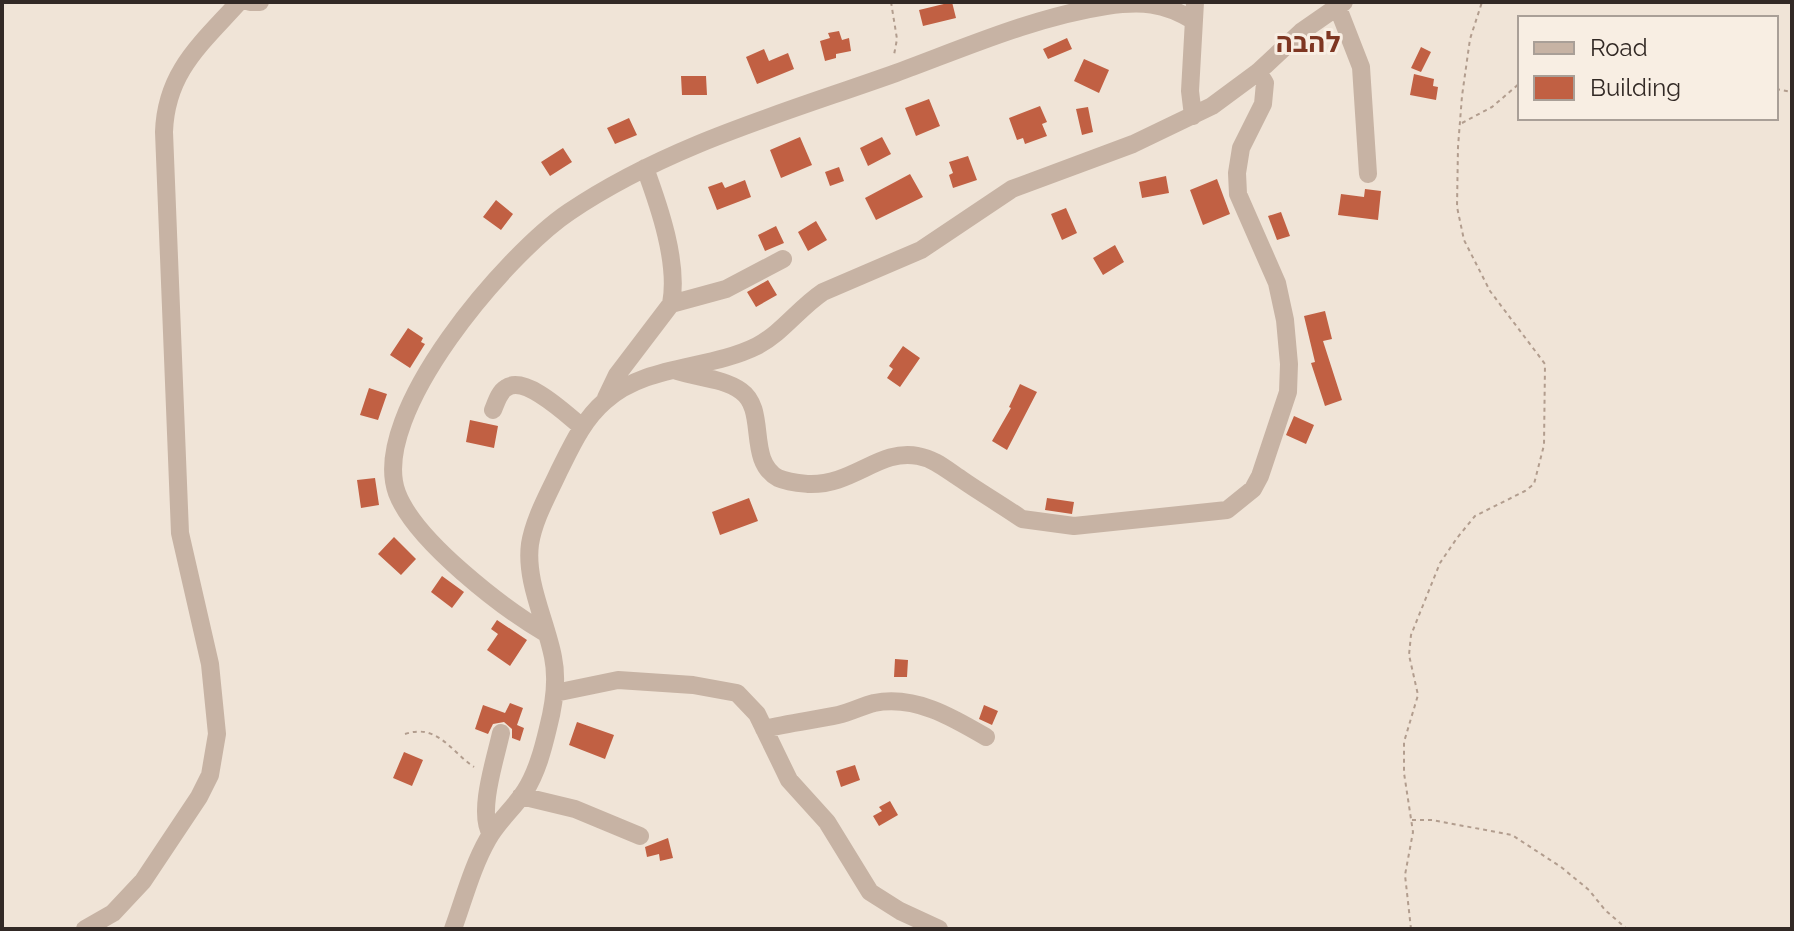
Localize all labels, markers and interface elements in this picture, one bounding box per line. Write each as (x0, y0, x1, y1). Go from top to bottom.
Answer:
legend (1518, 16, 1778, 120)
district label: להבה (1275, 26, 1341, 59)
text: Road (1590, 33, 1648, 62)
text: Building (1590, 73, 1681, 102)

